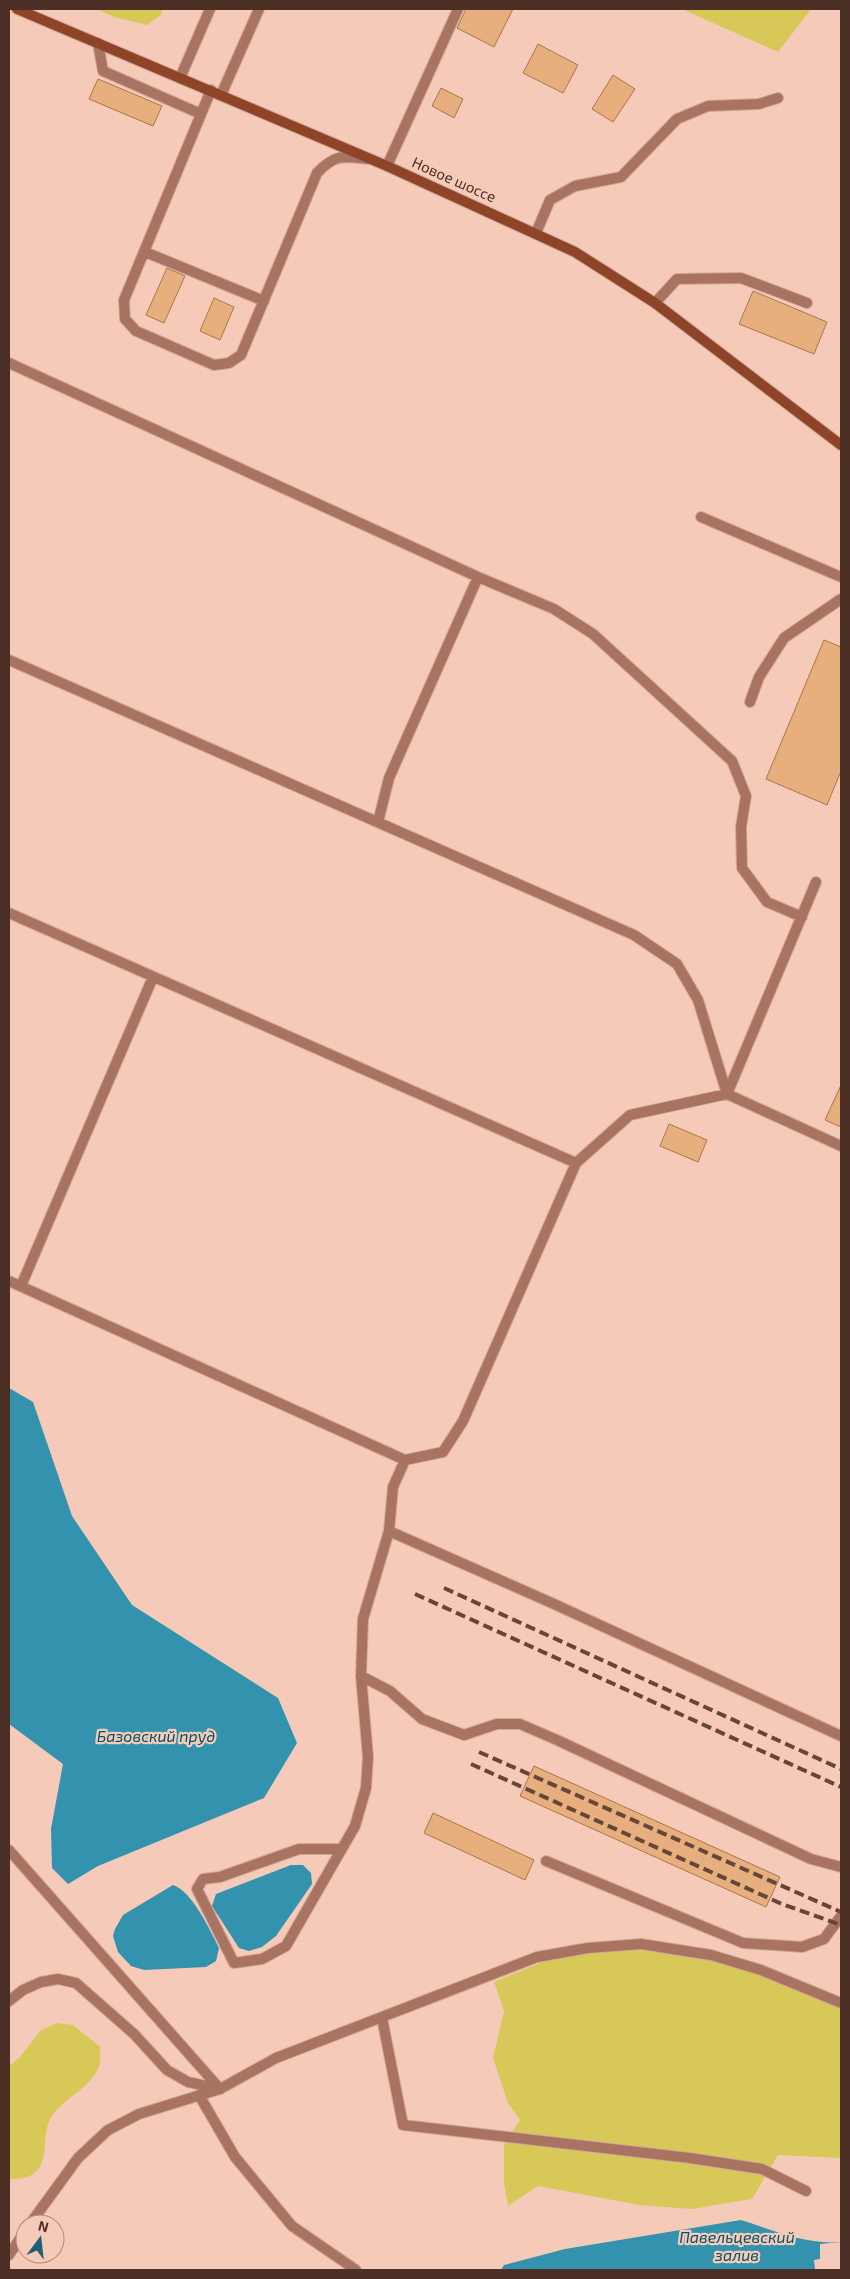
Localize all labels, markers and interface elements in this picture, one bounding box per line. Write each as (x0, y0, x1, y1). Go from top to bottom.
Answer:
street label: Новое шоссе (410, 153, 499, 206)
water label: Базовский пруд (97, 1726, 215, 1745)
north arrow (15, 2214, 65, 2264)
text: N (36, 2216, 51, 2235)
water label: Павельцевский залив (679, 2227, 795, 2264)

